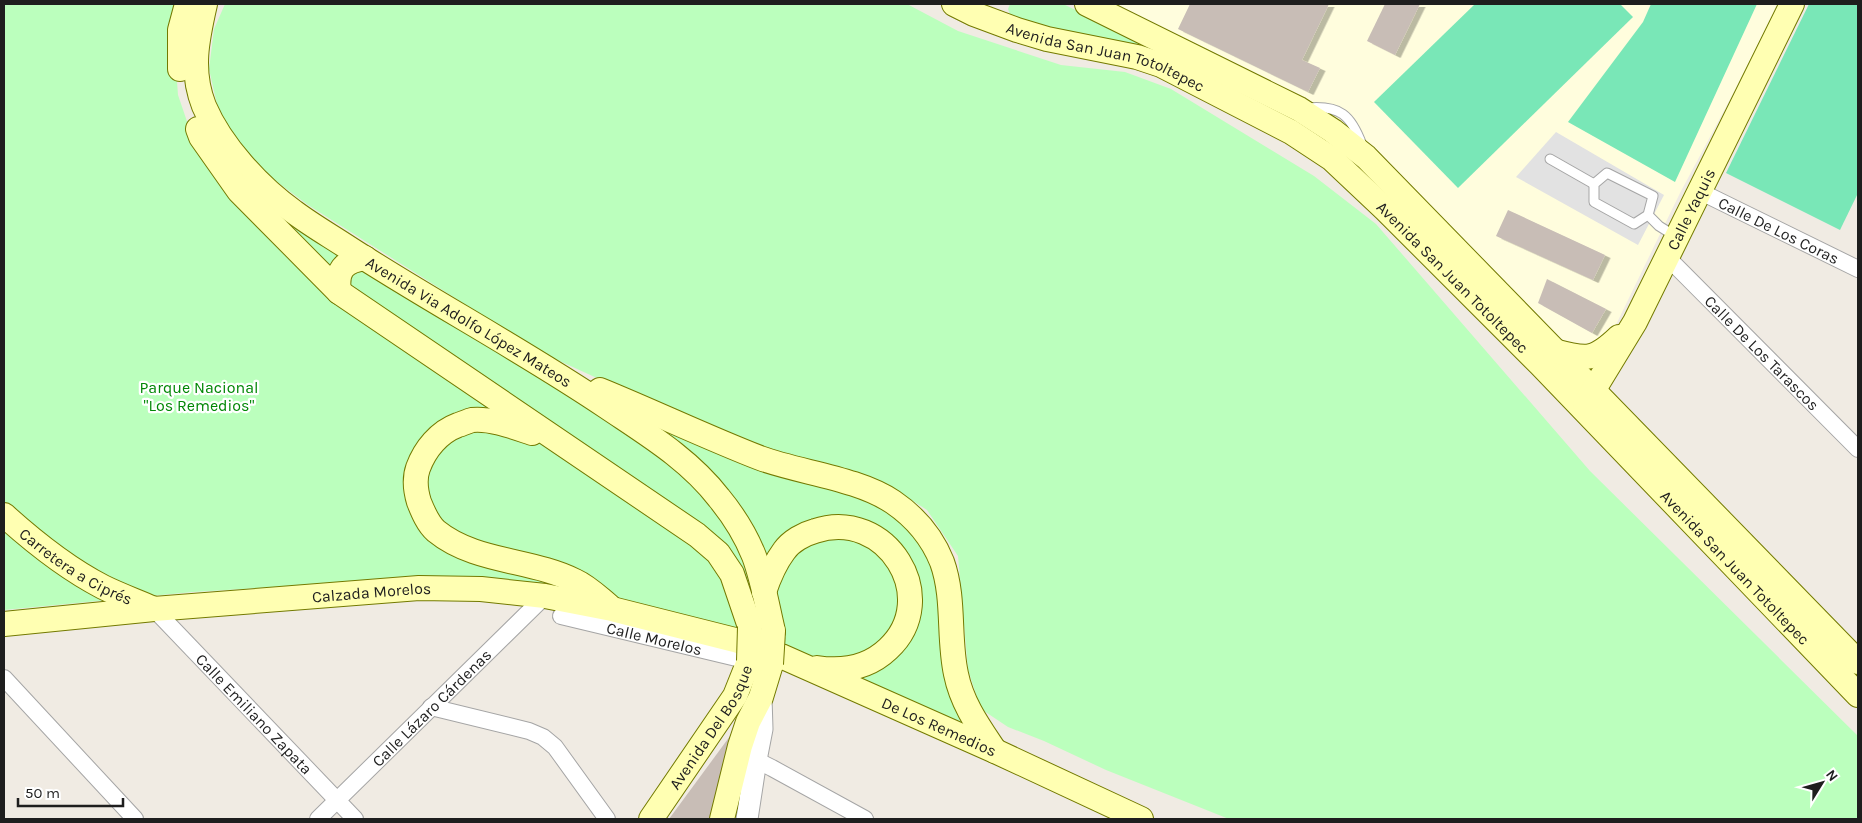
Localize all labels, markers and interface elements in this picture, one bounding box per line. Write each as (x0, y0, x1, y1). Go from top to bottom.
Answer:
street label: Avenida San Juan Totoltepec (1003, 18, 1208, 96)
street label: Calle Yaquis (1663, 165, 1719, 253)
street label: Calle De Los Coras (1715, 193, 1842, 268)
street label: Avenida San Juan Totoltepec (1373, 197, 1533, 357)
street label: Avenida Via Adolfo López Mateos (362, 253, 575, 392)
street label: Calle De Los Tarascos (1701, 292, 1823, 415)
park label: Parque Nacional "Los Remedios" (140, 378, 258, 415)
street label: Avenida San Juan Totoltepec (1656, 486, 1814, 649)
street label: Carretera a Ciprés (16, 524, 135, 609)
street label: Calzada Morelos (311, 579, 431, 606)
street label: Calle Morelos (605, 618, 704, 659)
street label: Calle Lázaro Cárdenas (368, 645, 495, 771)
street label: Calle Emiliano Zapata (192, 650, 316, 778)
street label: Avenida Del Bosque (665, 662, 756, 793)
street label: De Los Remedios (879, 693, 1000, 761)
north arrow (1797, 758, 1847, 808)
text: N (1822, 766, 1842, 785)
scale bar (18, 776, 122, 808)
text: 50 m (25, 784, 60, 802)

